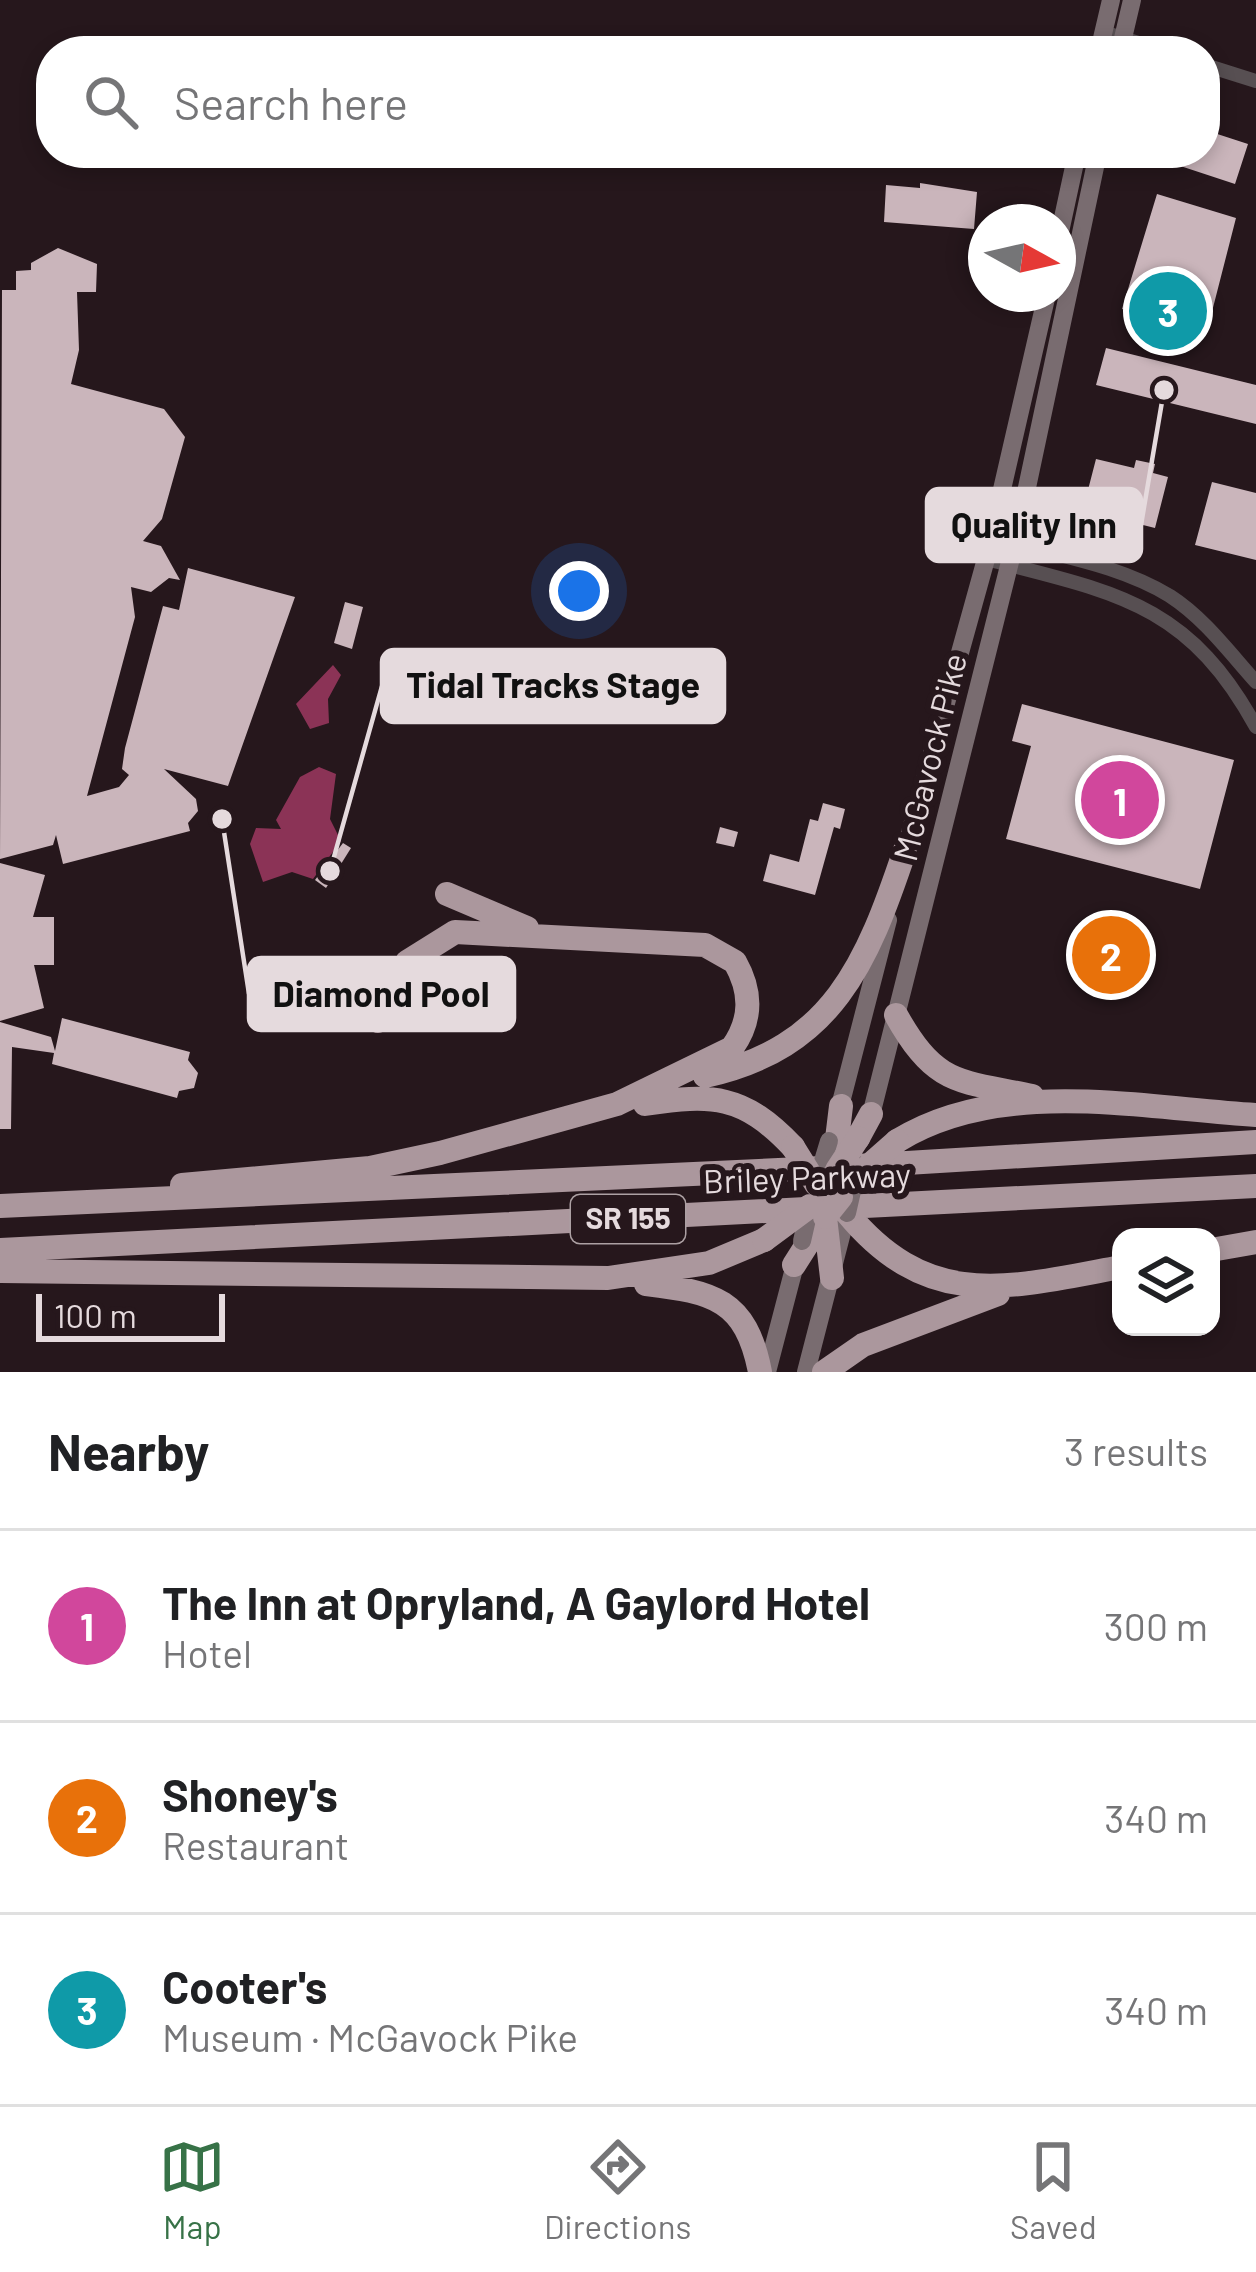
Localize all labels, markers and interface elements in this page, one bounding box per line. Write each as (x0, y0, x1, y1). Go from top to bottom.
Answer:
search box (36, 36, 1220, 168)
icon: search (78, 69, 144, 135)
text: Search here (174, 75, 408, 129)
north arrow (968, 204, 1076, 312)
pin: 3 (1129, 266, 1207, 356)
callout: Quality Inn (927, 489, 1141, 561)
text: Quality Inn (951, 502, 1117, 545)
your location (549, 561, 609, 621)
street label: McGavock Pike (884, 649, 974, 865)
callout: Tidal Tracks Stage (382, 650, 724, 722)
text: Tidal Tracks Stage (406, 662, 700, 705)
pin: 1 (1081, 755, 1159, 845)
pin: 2 (1072, 910, 1150, 1000)
callout: Diamond Pool (249, 958, 514, 1030)
text: Diamond Pool (273, 971, 489, 1014)
street label: Briley Parkway (702, 1153, 912, 1201)
road number: SR 155 (571, 1195, 685, 1243)
map controls (1112, 1228, 1220, 1336)
button: layers (1112, 1228, 1220, 1336)
scale bar (36, 1288, 225, 1341)
text: 100 m (54, 1295, 137, 1335)
text: Nearby (48, 1420, 209, 1481)
text: 3 results (1064, 1427, 1208, 1474)
text: The Inn at Opryland, A Gaylord Hotel (162, 1575, 870, 1629)
text: 1 (80, 1602, 94, 1649)
text: 300 m (1104, 1602, 1208, 1649)
text: Hotel (162, 1629, 252, 1676)
text: Shoney's (162, 1767, 338, 1821)
text: 2 (76, 1794, 98, 1841)
text: 340 m (1104, 1794, 1208, 1841)
text: Restaurant (162, 1821, 349, 1868)
text: Cooter's (162, 1959, 327, 2013)
text: 3 (76, 1986, 98, 2033)
text: 340 m (1104, 1986, 1208, 2033)
text: Museum · McGavock Pike (162, 2013, 578, 2060)
tab: Map (159, 2134, 225, 2246)
tab: Directions (544, 2134, 691, 2246)
tab: Saved (1010, 2134, 1097, 2246)

